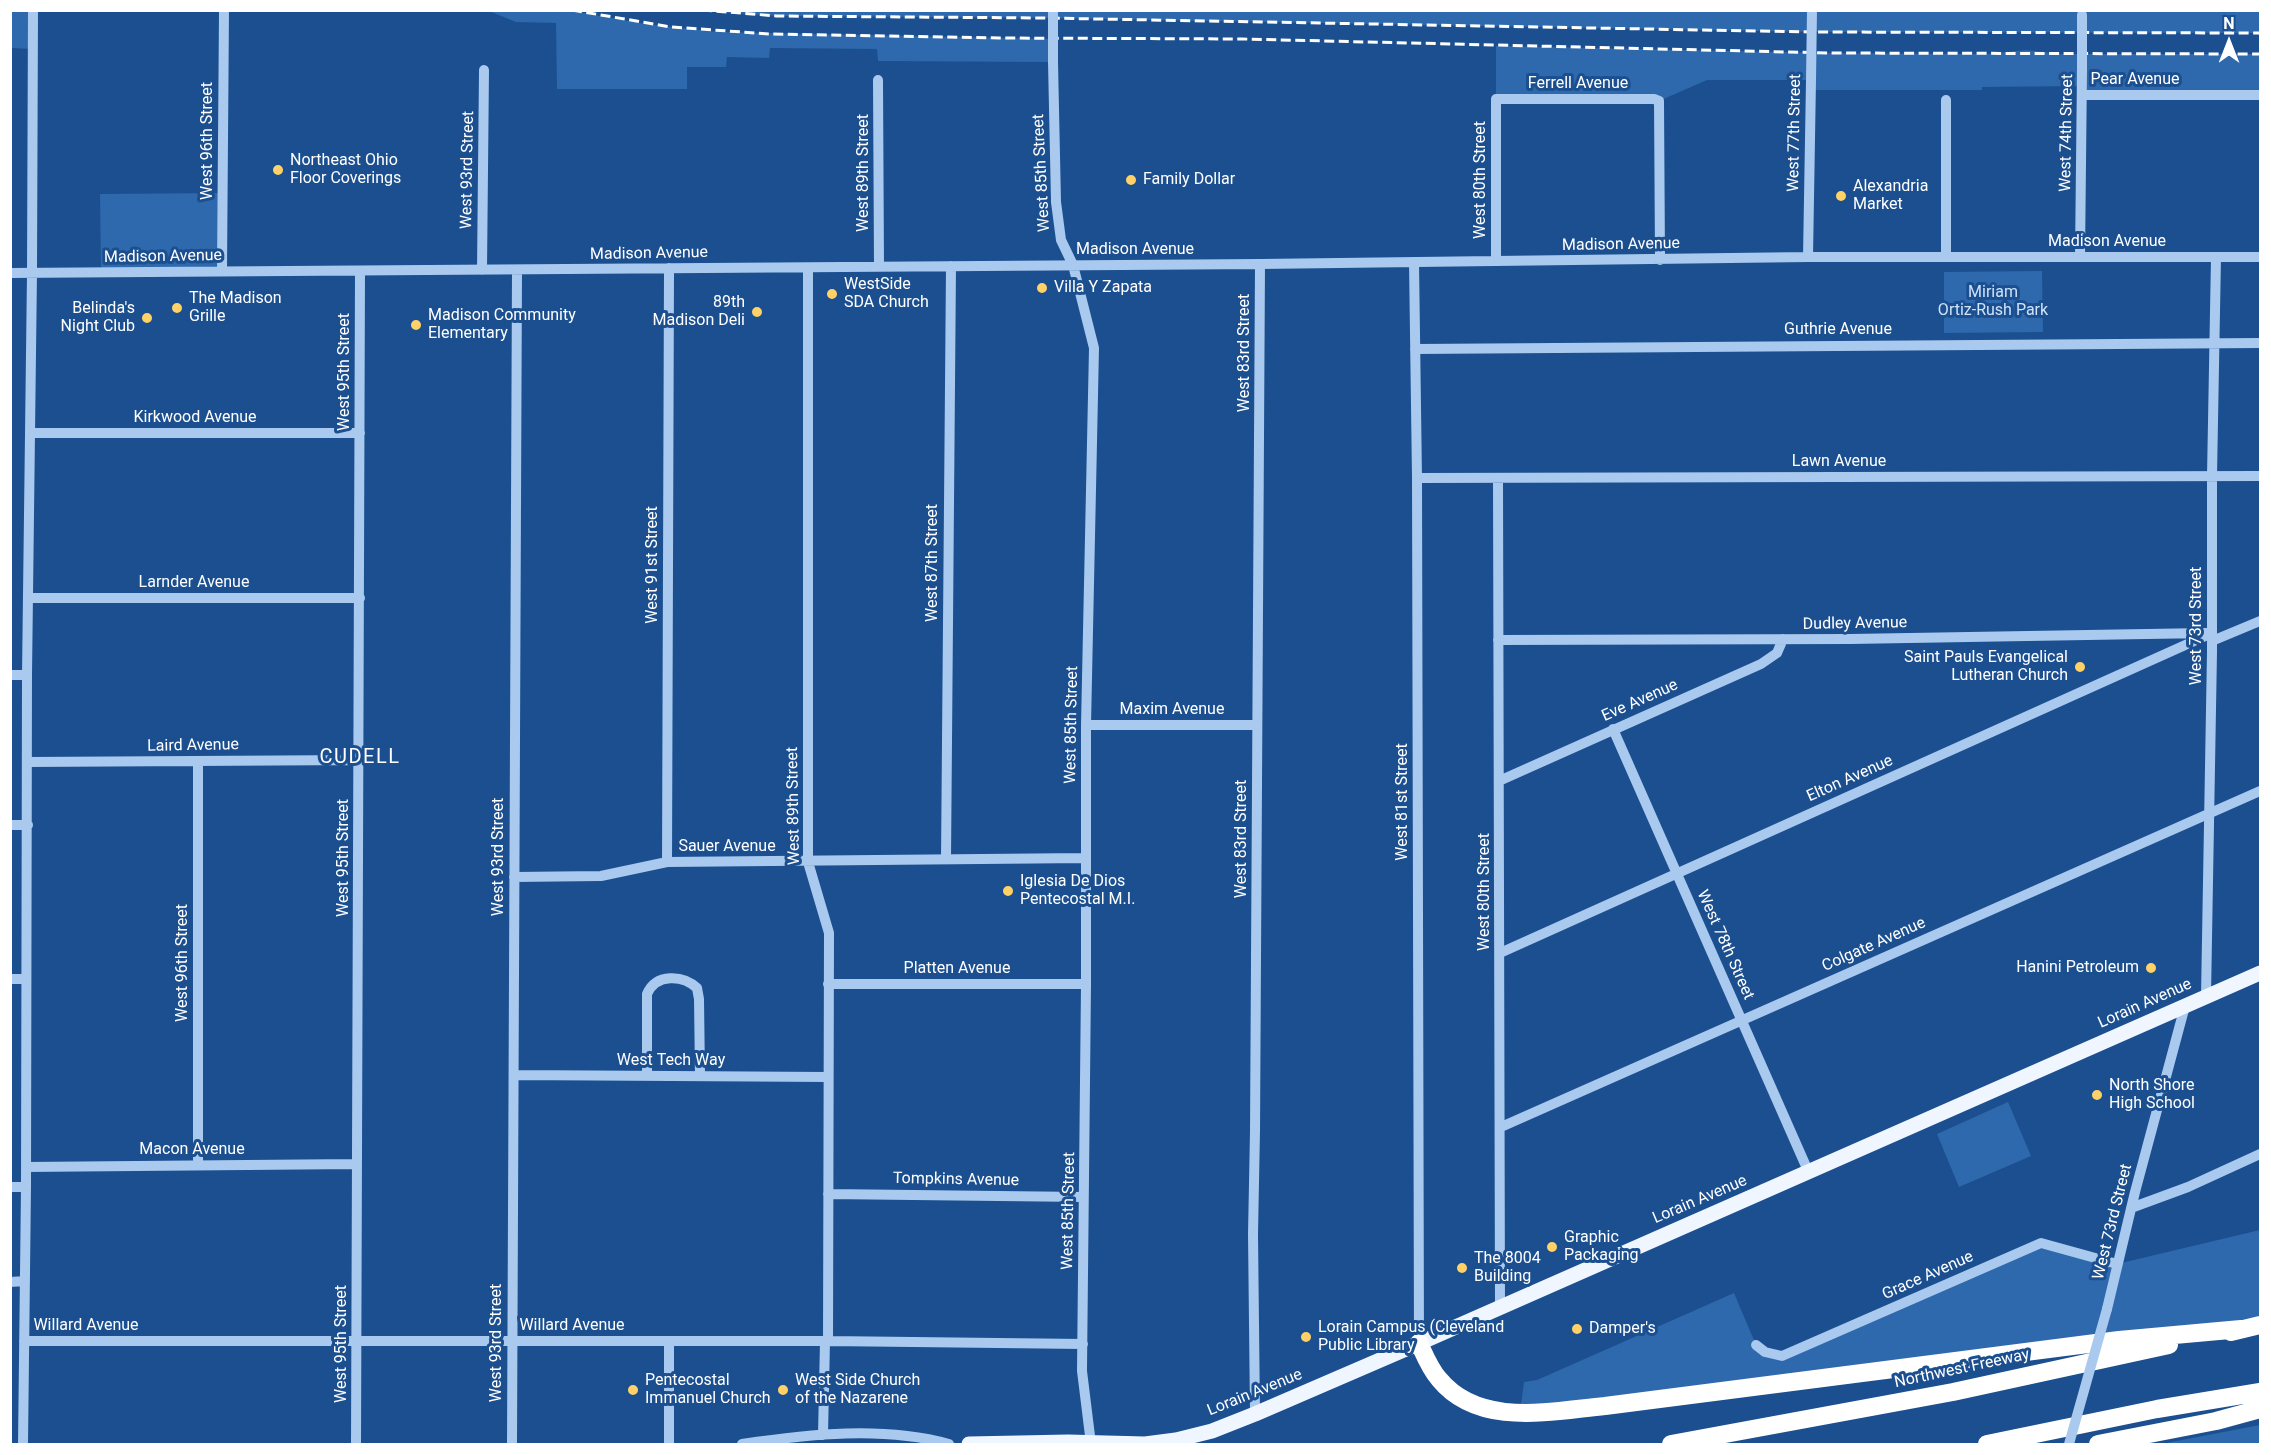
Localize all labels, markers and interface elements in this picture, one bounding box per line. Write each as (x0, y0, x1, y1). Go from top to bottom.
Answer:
north arrow (2199, 12, 2259, 72)
text: N (2223, 14, 2235, 33)
street label: Pear Avenue (2091, 70, 2179, 90)
street label: Ferrell Avenue (1528, 74, 1628, 94)
street label: West 77th Street (1784, 74, 1806, 192)
street label: West 74th Street (2056, 74, 2078, 192)
street label: West 96th Street (198, 82, 218, 200)
street label: West 93rd Street (457, 111, 479, 229)
street label: West 89th Street (854, 114, 874, 232)
street label: West 85th Street (1029, 114, 1055, 232)
street label: West 80th Street (1471, 121, 1491, 239)
place label: Northeast Ohio Floor Coverings (290, 151, 401, 189)
marker: Northeast Ohio Floor Coverings (271, 163, 285, 177)
place label: Family Dollar (1143, 170, 1235, 190)
marker: Family Dollar (1124, 173, 1138, 187)
place label: Alexandria Market (1853, 177, 1928, 215)
marker: Alexandria Market (1834, 189, 1848, 203)
street label: Madison Avenue (2048, 232, 2166, 252)
street label: Madison Avenue (1562, 234, 1680, 256)
street label: Madison Avenue (1076, 240, 1194, 260)
street label: Madison Avenue (590, 243, 708, 265)
street label: Madison Avenue (104, 246, 222, 268)
place label: WestSide SDA Church (844, 275, 929, 313)
place label: Villa Y Zapata (1054, 278, 1152, 298)
marker: Villa Y Zapata (1035, 281, 1049, 295)
park label: Miriam Ortiz-Rush Park (1938, 283, 2048, 321)
marker: WestSide SDA Church (825, 287, 839, 301)
place label: The Madison Grille (189, 289, 282, 327)
place label: 89th Madison Deli (652, 293, 745, 331)
street label: West 83rd Street (1235, 294, 1255, 412)
place label: Belinda's Night Club (61, 299, 135, 337)
marker: The Madison Grille (170, 301, 184, 315)
marker: 89th Madison Deli (750, 305, 764, 319)
place label: Madison Community Elementary (428, 306, 576, 344)
marker: Belinda's Night Club (140, 311, 154, 325)
street label: West 95th Street (335, 313, 355, 431)
marker: Madison Community Elementary (409, 318, 423, 332)
street label: Guthrie Avenue (1784, 320, 1892, 340)
street label: Kirkwood Avenue (133, 408, 257, 428)
street label: Lawn Avenue (1792, 452, 1886, 472)
street label: West 87th Street (923, 504, 943, 622)
street label: West 91st Street (643, 506, 663, 624)
street label: West 73rd Street (2187, 567, 2207, 685)
street label: Larnder Avenue (139, 573, 249, 593)
street label: Dudley Avenue (1803, 613, 1907, 635)
place label: Saint Pauls Evangelical Lutheran Church (1904, 648, 2068, 686)
marker: Saint Pauls Evangelical Lutheran Church (2073, 660, 2087, 674)
street label: West 85th Street (1061, 666, 1083, 784)
street label: Eve Avenue (1599, 676, 1681, 726)
street label: Maxim Avenue (1120, 700, 1224, 720)
street label: Laird Avenue (147, 736, 239, 756)
street label: West 81st Street (1393, 743, 1413, 861)
district label: CUDELL (319, 746, 401, 770)
street label: West 89th Street (783, 747, 805, 865)
street label: Elton Avenue (1804, 751, 1896, 807)
street label: West 83rd Street (1232, 780, 1252, 898)
street label: West 93rd Street (489, 798, 509, 916)
street label: West 95th Street (334, 799, 354, 917)
street label: West 80th Street (1475, 833, 1495, 951)
street label: Sauer Avenue (678, 837, 776, 857)
place label: Iglesia De Dios Pentecostal M.I. (1020, 872, 1135, 910)
marker: Iglesia De Dios Pentecostal M.I. (1001, 884, 1015, 898)
street label: West 78th Street (1692, 887, 1758, 1003)
street label: West 96th Street (173, 904, 193, 1022)
street label: Colgate Avenue (1819, 914, 1929, 976)
place label: Hanini Petroleum (2016, 958, 2139, 978)
street label: Platten Avenue (904, 959, 1010, 979)
marker: Hanini Petroleum (2144, 961, 2158, 975)
street label: Lorain Avenue (2095, 975, 2195, 1033)
street label: West Tech Way (617, 1051, 725, 1071)
place label: North Shore High School (2109, 1076, 2195, 1114)
marker: North Shore High School (2090, 1088, 2104, 1102)
street label: Macon Avenue (139, 1140, 245, 1160)
street label: West 85th Street (1058, 1152, 1080, 1270)
street label: West 73rd Street (2089, 1162, 2137, 1282)
street label: Tompkins Avenue (893, 1169, 1019, 1191)
street label: Lorain Avenue (1650, 1172, 1750, 1228)
place label: Graphic Packaging (1564, 1228, 1639, 1266)
marker: Graphic Packaging (1545, 1240, 1559, 1254)
street label: Grace Avenue (1879, 1247, 1977, 1305)
place label: The 8004 Building (1474, 1249, 1541, 1287)
marker: The 8004 Building (1455, 1261, 1469, 1275)
street label: West 93rd Street (487, 1284, 507, 1402)
street label: West 95th Street (332, 1285, 352, 1403)
street label: Willard Avenue (33, 1316, 139, 1336)
street label: Willard Avenue (519, 1316, 625, 1336)
place label: Lorain Campus (Cleveland Public Library (1318, 1318, 1504, 1356)
place label: Damper's (1589, 1319, 1656, 1339)
marker: Damper's (1570, 1322, 1584, 1336)
marker: Lorain Campus (Cleveland Public Library (1299, 1330, 1313, 1344)
street label: Northwest Freeway (1893, 1345, 2031, 1393)
street label: Lorain Avenue (1205, 1365, 1305, 1421)
place label: Pentecostal Immanuel Church (645, 1371, 771, 1409)
place label: West Side Church of the Nazarene (795, 1371, 920, 1409)
marker: Pentecostal Immanuel Church (626, 1383, 640, 1397)
marker: West Side Church of the Nazarene (776, 1383, 790, 1397)

